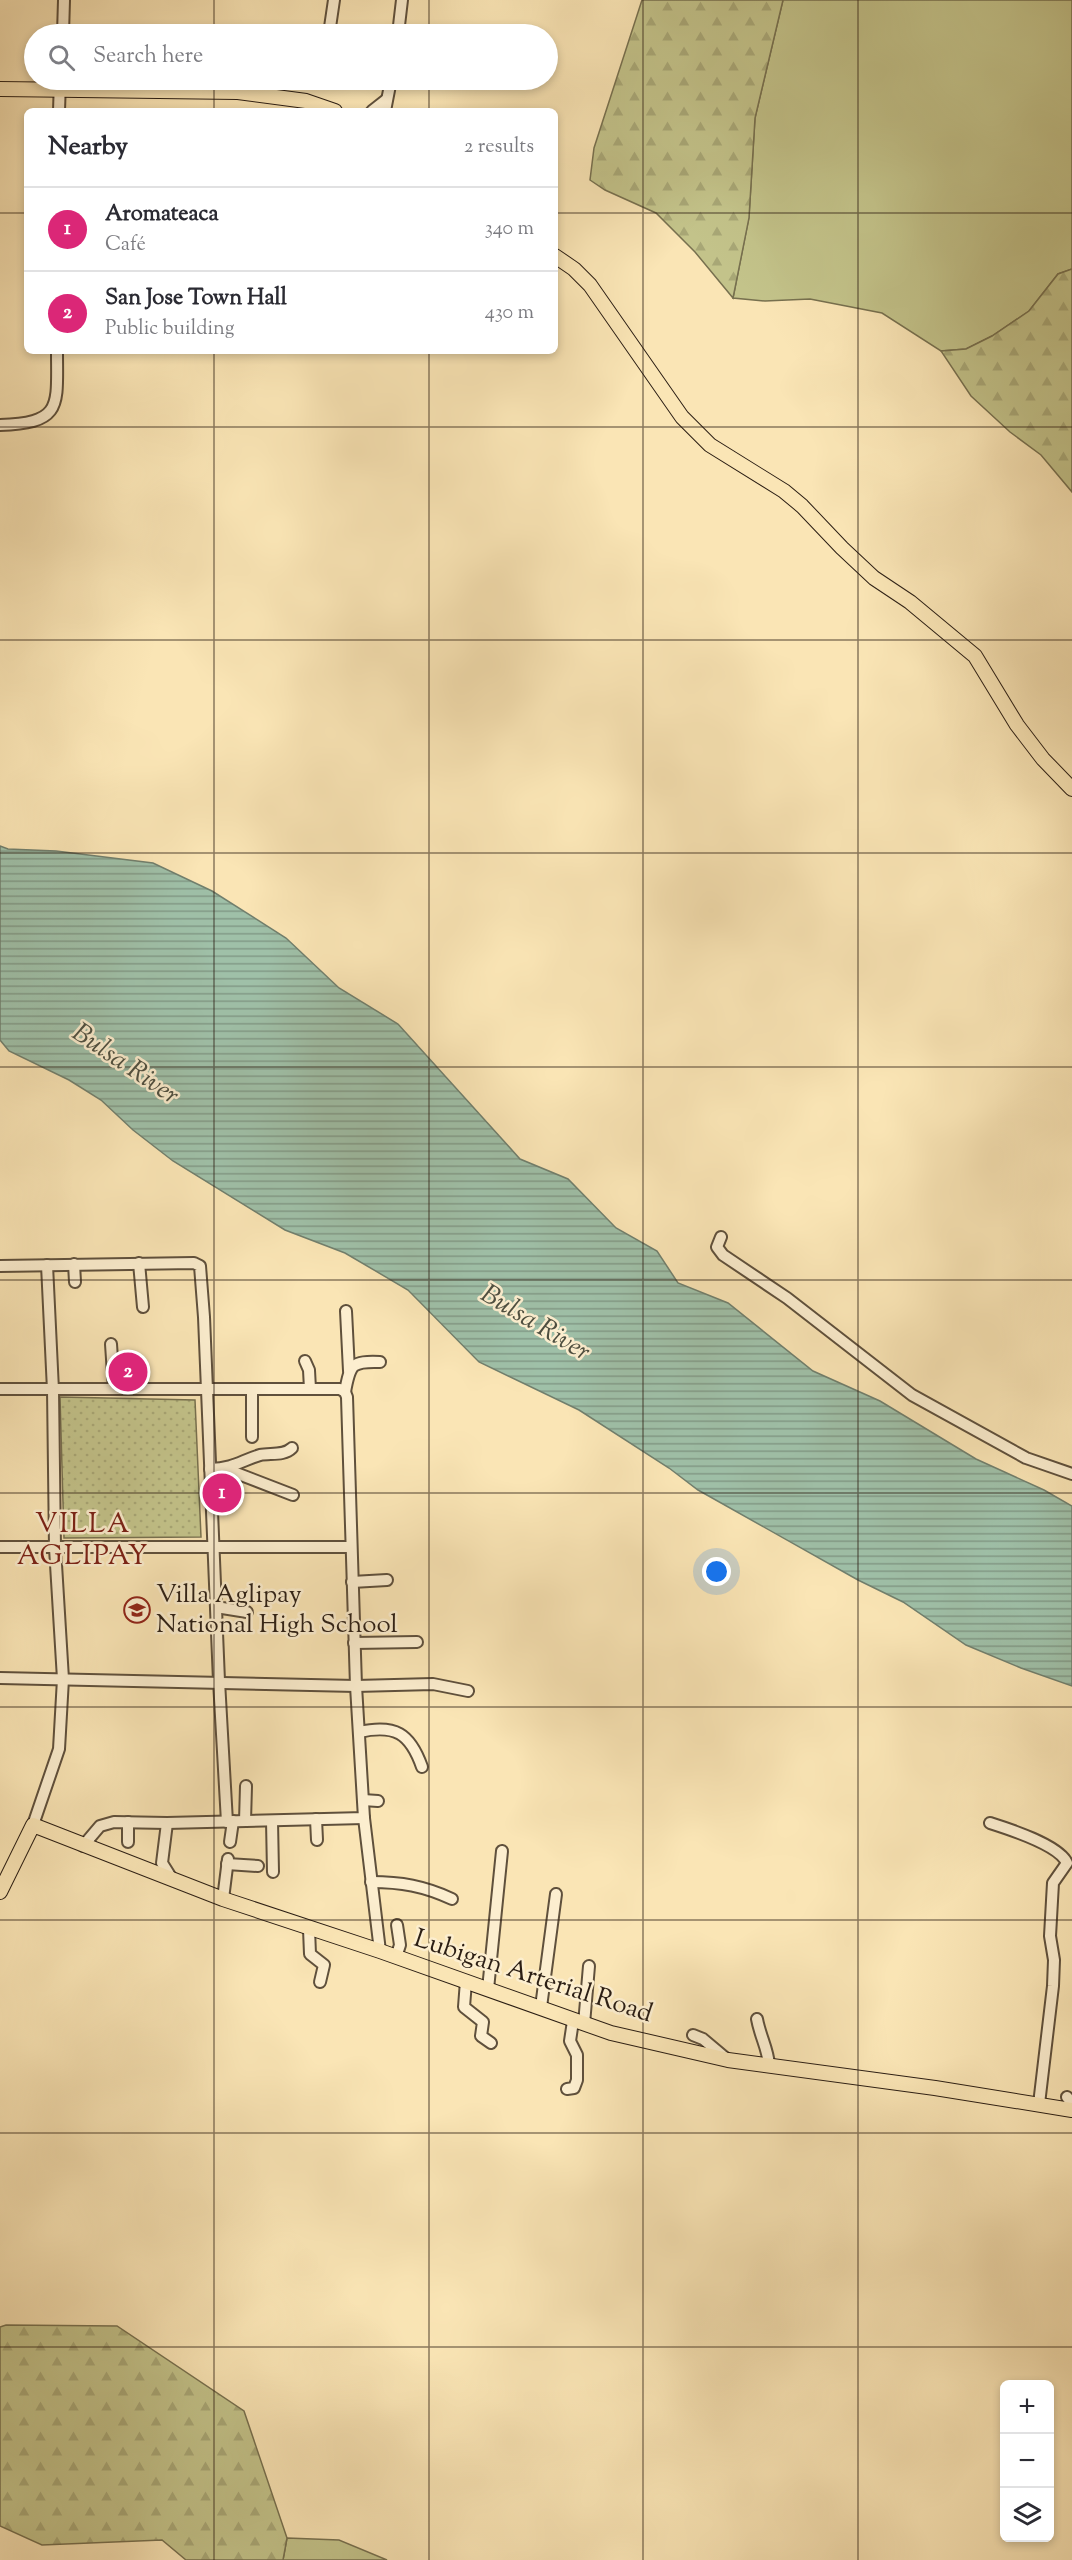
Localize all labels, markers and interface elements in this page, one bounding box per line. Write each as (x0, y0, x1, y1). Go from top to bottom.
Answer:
search box (24, 24, 558, 90)
icon: search (45, 41, 78, 74)
text: Search here (93, 41, 203, 73)
text: Nearby (48, 129, 128, 166)
text: 2 results (464, 133, 534, 162)
text: Aromateaca (105, 199, 219, 231)
text: 1 (64, 215, 71, 244)
text: 340 m (485, 215, 534, 244)
text: Café (105, 231, 146, 260)
text: San Jose Town Hall (105, 283, 287, 315)
text: 2 (63, 299, 72, 328)
text: 430 m (485, 299, 534, 328)
text: Public building (105, 315, 235, 344)
water label: Bulsa River (64, 1015, 187, 1116)
water label: Bulsa River (473, 1276, 598, 1372)
pin: 2 (108, 1350, 148, 1394)
pin: 1 (202, 1470, 242, 1516)
district label: VILLA AGLIPAY (17, 1505, 149, 1577)
your location (702, 1557, 731, 1586)
place label: Villa Aglipay National High School (156, 1577, 398, 1644)
school or university icon: Villa Aglipay National High School (122, 1595, 152, 1625)
street label: Lubigan Arterial Road (409, 1921, 657, 2033)
map controls (1000, 2380, 1054, 2542)
button: + (1000, 2380, 1054, 2434)
button: − (1000, 2434, 1054, 2488)
button: layers (1000, 2488, 1054, 2542)

